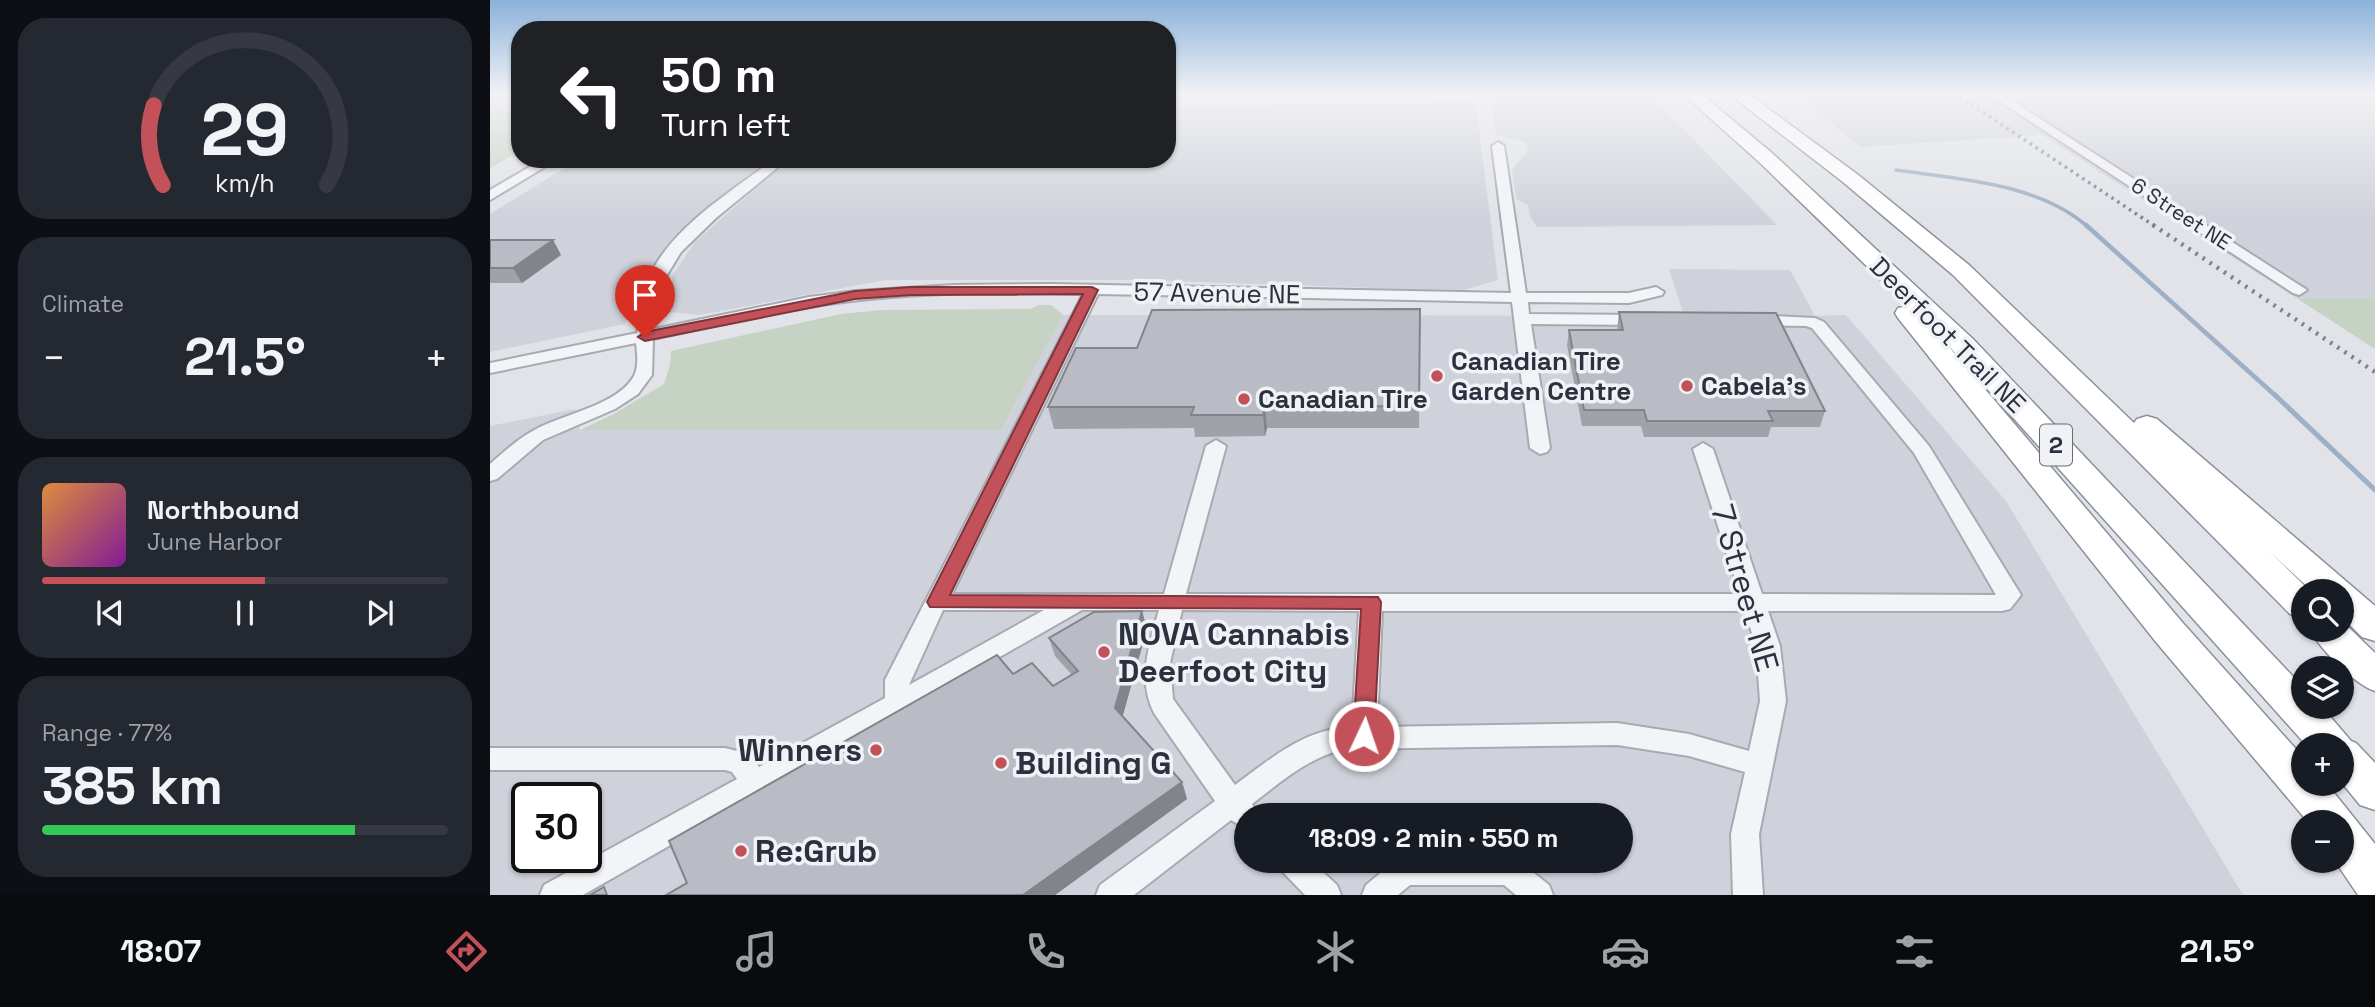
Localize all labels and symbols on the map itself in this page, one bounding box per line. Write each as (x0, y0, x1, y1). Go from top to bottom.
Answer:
street label: 6 Street NE (2126, 171, 2236, 256)
street label: Deerfoot Trail NE (1863, 250, 2033, 420)
pin (615, 265, 675, 337)
street label: 57 Avenue NE (1133, 275, 1301, 311)
place label: Canadian Tire Garden Centre (1451, 344, 1631, 408)
marker: Canadian Tire Garden Centre (1429, 368, 1445, 384)
place label: Cabela's (1701, 369, 1807, 403)
marker: Cabela's (1679, 378, 1695, 394)
place label: Canadian Tire (1258, 382, 1428, 416)
marker: Canadian Tire (1236, 391, 1252, 407)
road number: 2 (2040, 424, 2072, 466)
street label: 7 Street NE (1702, 500, 1788, 676)
place label: NOVA Cannabis Deerfoot City (1118, 614, 1350, 691)
marker: NOVA Cannabis Deerfoot City (1096, 644, 1112, 660)
position arrow (1327, 699, 1401, 773)
place label: Winners (738, 730, 862, 770)
marker: Winners (868, 742, 884, 758)
place label: Building G (1015, 743, 1171, 783)
marker: Building G (993, 755, 1009, 771)
speed limit sign: 30 (511, 782, 602, 873)
place label: Re:Grub (755, 831, 877, 871)
marker: Re:Grub (733, 843, 749, 859)

